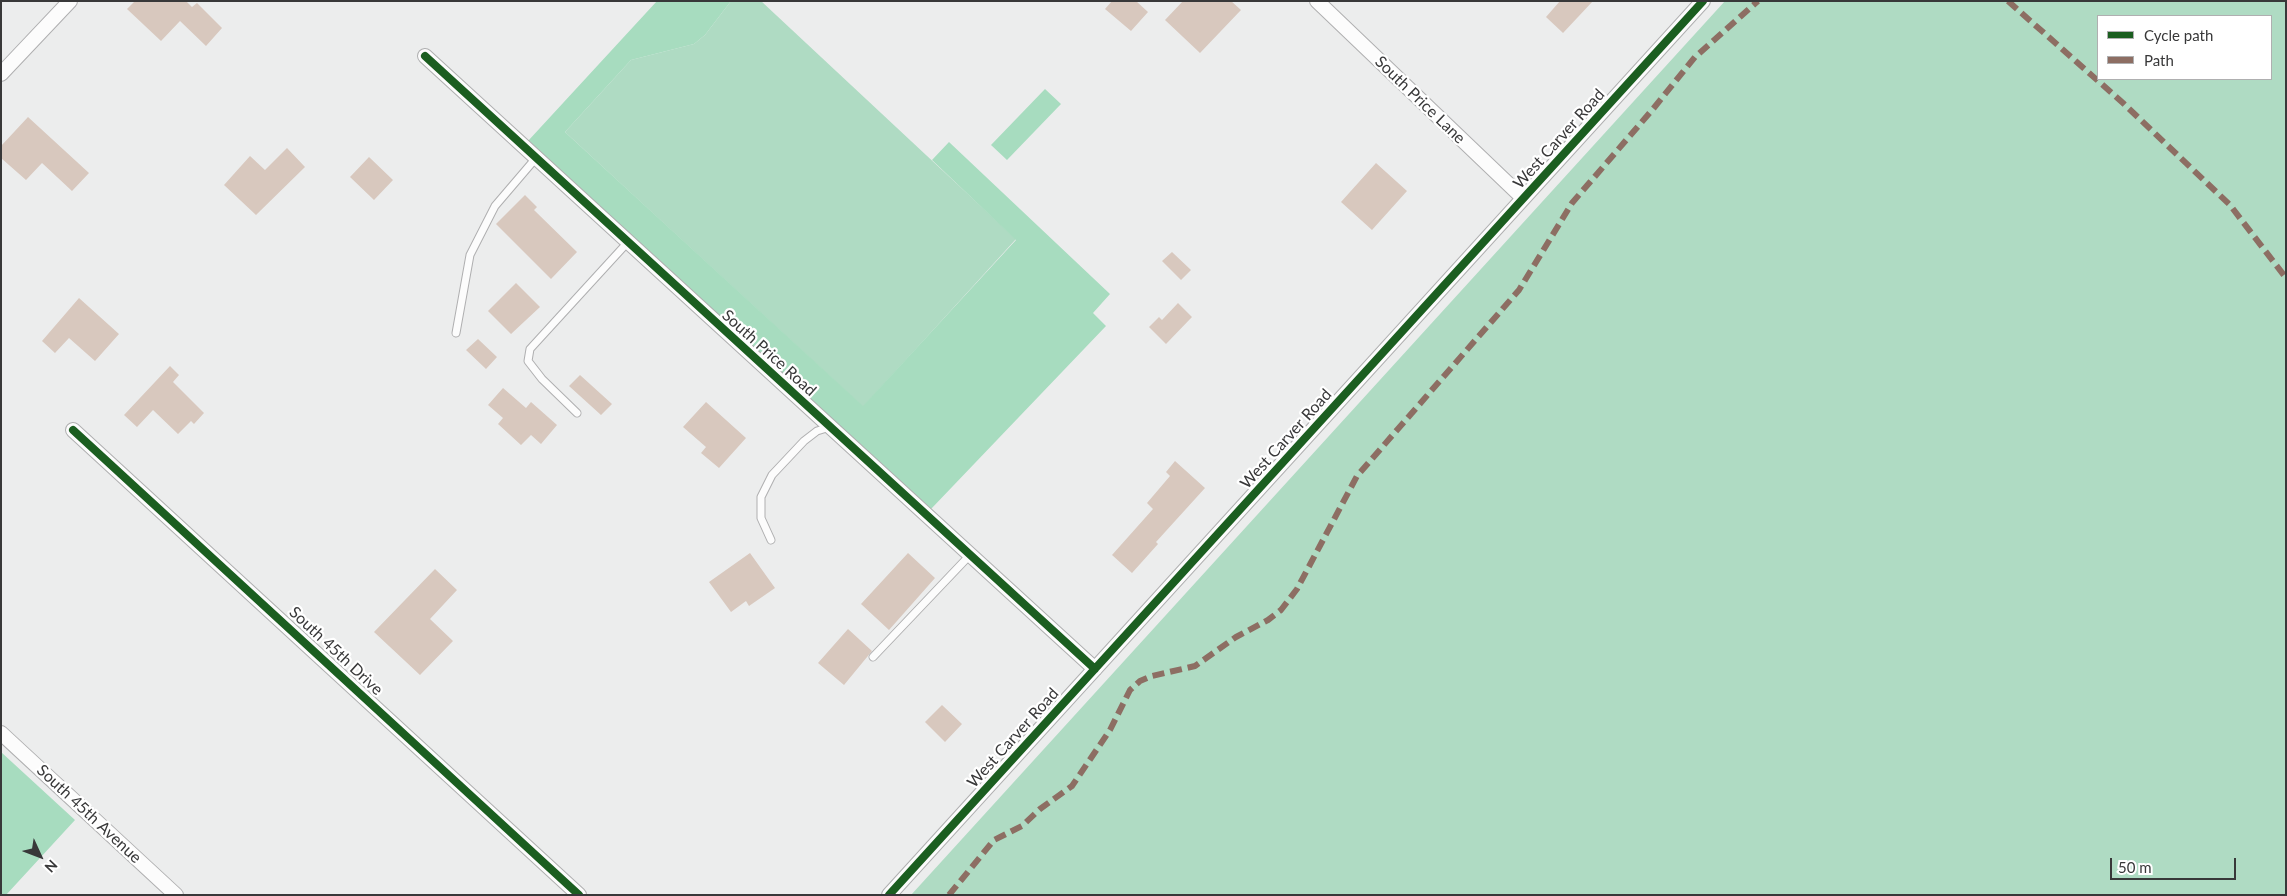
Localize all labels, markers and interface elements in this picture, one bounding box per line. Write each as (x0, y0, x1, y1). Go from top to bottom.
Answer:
legend (2097, 15, 2272, 80)
text: Cycle path (2144, 26, 2213, 44)
text: Path (2144, 51, 2174, 69)
street label: South Price Lane (1371, 52, 1469, 148)
street label: West Carver Road (1509, 85, 1609, 193)
street label: South Price Road (718, 306, 820, 400)
street label: West Carver Road (1236, 385, 1336, 493)
street label: South 45th Drive (285, 603, 387, 699)
street label: West Carver Road (963, 684, 1063, 792)
street label: South 45th Avenue (33, 761, 145, 867)
north arrow (15, 831, 65, 881)
scale bar (2112, 848, 2238, 880)
text: N (41, 857, 61, 876)
text: 50 m (2118, 858, 2152, 876)

